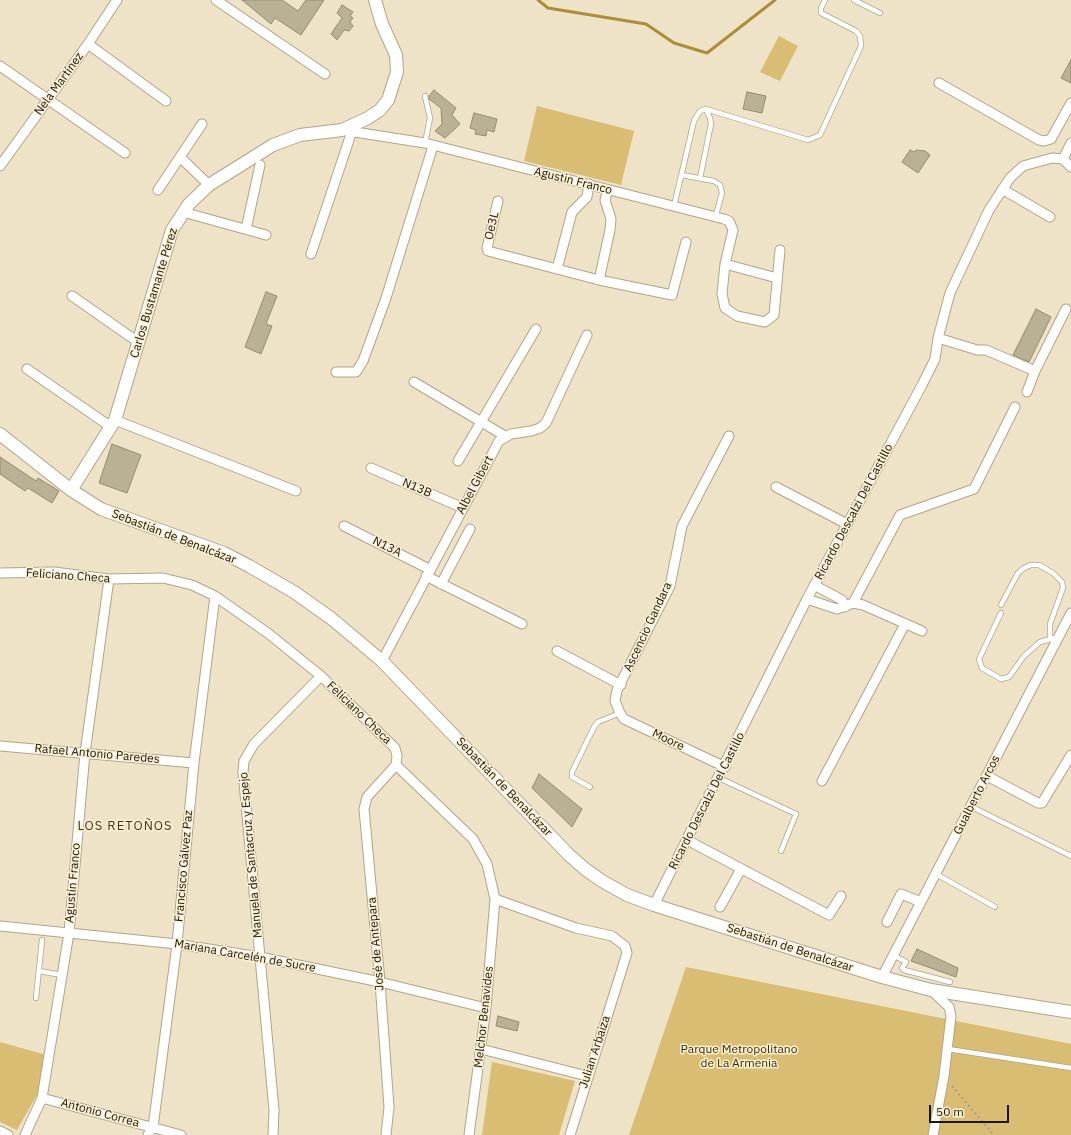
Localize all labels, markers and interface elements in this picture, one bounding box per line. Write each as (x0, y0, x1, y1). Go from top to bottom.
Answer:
street label: Nela Martínez (31, 50, 87, 118)
street label: Agustin Franco (532, 164, 614, 198)
street label: Oe3L (482, 211, 502, 241)
street label: Carlos Bustamante Pérez (127, 226, 181, 360)
street label: Ricardo Descalzi Del Castillo (812, 441, 896, 583)
street label: Albel Gibert (454, 453, 496, 517)
street label: N13B (400, 475, 434, 501)
street label: Sebastián de Benalcázar (110, 507, 238, 567)
street label: N13A (370, 534, 404, 560)
street label: Feliciano Checa (25, 566, 111, 586)
street label: Ascencio Gandara (621, 580, 675, 674)
street label: Feliciano Checa (324, 679, 394, 747)
street label: Moore (650, 726, 686, 754)
street label: Ricardo Descalzi Del Castillo (666, 730, 748, 872)
street label: Sebastián de Benalcázar (453, 734, 555, 840)
street label: Rafael Antonio Paredes (34, 741, 160, 767)
street label: Gualberto Arcos (951, 753, 1003, 837)
street label: Manuela de Santacruz y Espejo (237, 771, 265, 939)
street label: Francisco Gálvez Paz (172, 809, 196, 923)
district label: LOS RETOÑOS (77, 818, 173, 834)
street label: Agustín Franco (62, 842, 84, 924)
street label: José de Antepara (365, 897, 387, 991)
street label: Sebastián de Benalcázar (725, 921, 855, 975)
street label: Mariana Carcelén de Sucre (173, 936, 317, 976)
street label: Melchor Benavides (471, 965, 497, 1069)
street label: Julian Arbaiza (576, 1014, 614, 1090)
park label: Parque Metropolitano de La Armenia (681, 1043, 797, 1071)
street label: Antonio Correa (59, 1096, 141, 1130)
scale bar (931, 1097, 1011, 1123)
text: 50 m (936, 1104, 964, 1119)

